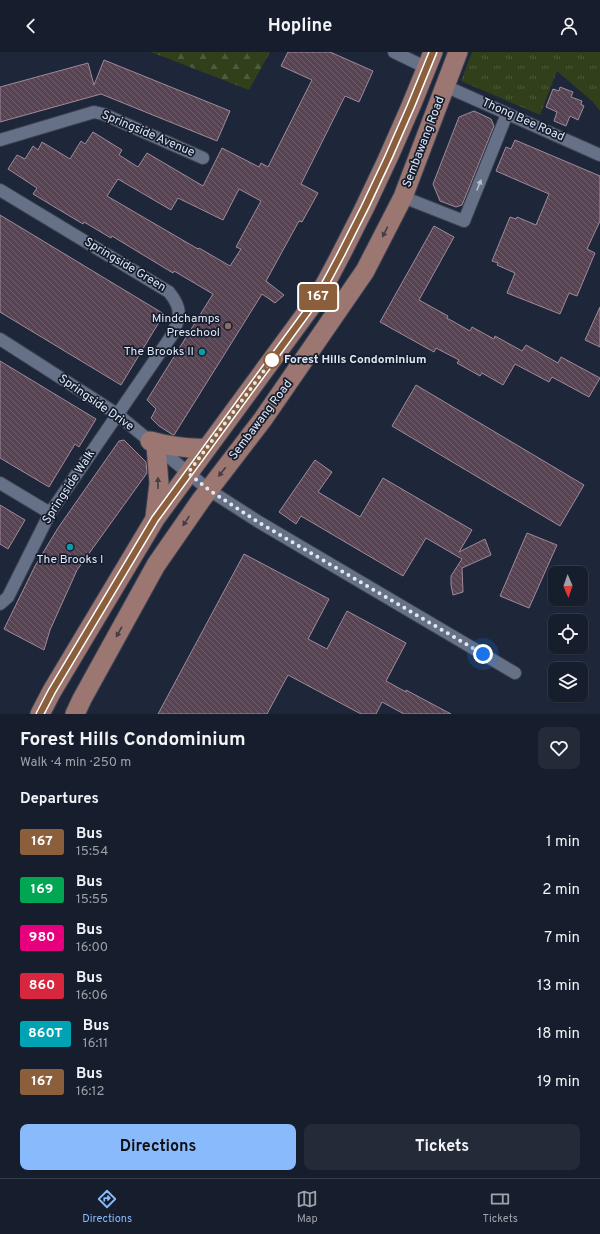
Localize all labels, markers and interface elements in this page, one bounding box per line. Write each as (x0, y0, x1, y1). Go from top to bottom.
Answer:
icon: back (20, 15, 42, 37)
text: Hopline (268, 15, 332, 38)
icon: person (558, 15, 580, 37)
street label: Sembawang Road (399, 94, 449, 190)
street label: Thong Bee Road (479, 95, 567, 145)
street label: Springside Avenue (99, 107, 197, 161)
one-way arrow (476, 178, 482, 190)
one-way arrow (382, 226, 388, 237)
street label: Springside Green (81, 234, 169, 296)
line badge: 167 (295, 284, 341, 310)
text: 167 (307, 288, 329, 305)
place label: Mindchamps Preschool (152, 311, 220, 341)
marker: Mindchamps Preschool (223, 321, 233, 331)
place label: The Brooks II (124, 344, 194, 360)
marker: The Brooks II (197, 347, 207, 357)
marker: Forest Hills Condominium (263, 351, 281, 369)
place label: Forest Hills Condominium (284, 352, 426, 368)
street label: Springside Drive (55, 371, 137, 435)
street label: Sembawang Road (226, 377, 296, 463)
street label: Springside Walk (39, 447, 99, 527)
one-way arrow (218, 466, 226, 477)
one-way arrow (155, 476, 161, 489)
one-way arrow (182, 516, 190, 527)
marker: The Brooks I (65, 542, 75, 552)
place label: The Brooks I (36, 552, 104, 568)
north arrow (548, 566, 588, 606)
map controls (548, 566, 588, 702)
button: locate (548, 614, 588, 654)
one-way arrow (115, 627, 122, 638)
your location (473, 644, 493, 664)
button: layers (548, 662, 588, 702)
button: heart (538, 727, 580, 769)
text: Forest Hills Condominium (20, 728, 246, 752)
text: Walk · 4 min · 250 m (20, 755, 131, 771)
text: Departures (20, 790, 99, 809)
text: Bus (76, 825, 103, 844)
text: 167 (31, 833, 53, 850)
text: 1 min (546, 833, 580, 852)
text: 15:54 (76, 844, 108, 860)
text: Bus (76, 873, 103, 892)
text: 169 (31, 881, 53, 898)
text: 2 min (542, 881, 580, 900)
text: 15:55 (76, 892, 108, 908)
text: Bus (76, 921, 103, 940)
text: 980 (29, 929, 55, 946)
text: 7 min (544, 929, 580, 948)
text: 16:00 (76, 940, 108, 956)
text: Bus (76, 969, 103, 988)
text: 860 (29, 977, 55, 994)
text: 13 min (537, 977, 580, 996)
text: 16:06 (76, 988, 108, 1004)
text: Bus (83, 1017, 109, 1036)
text: 860T (28, 1025, 63, 1042)
text: 18 min (537, 1025, 580, 1044)
text: 16:11 (83, 1036, 108, 1052)
text: Bus (76, 1065, 103, 1084)
text: 167 (31, 1073, 53, 1090)
text: 19 min (537, 1073, 580, 1092)
text: 16:12 (76, 1084, 104, 1100)
button: Directions (20, 1124, 296, 1170)
button: Tickets (304, 1124, 580, 1170)
tab: Directions (82, 1188, 132, 1226)
tab: Map (296, 1188, 318, 1226)
tab: Tickets (483, 1188, 518, 1226)

